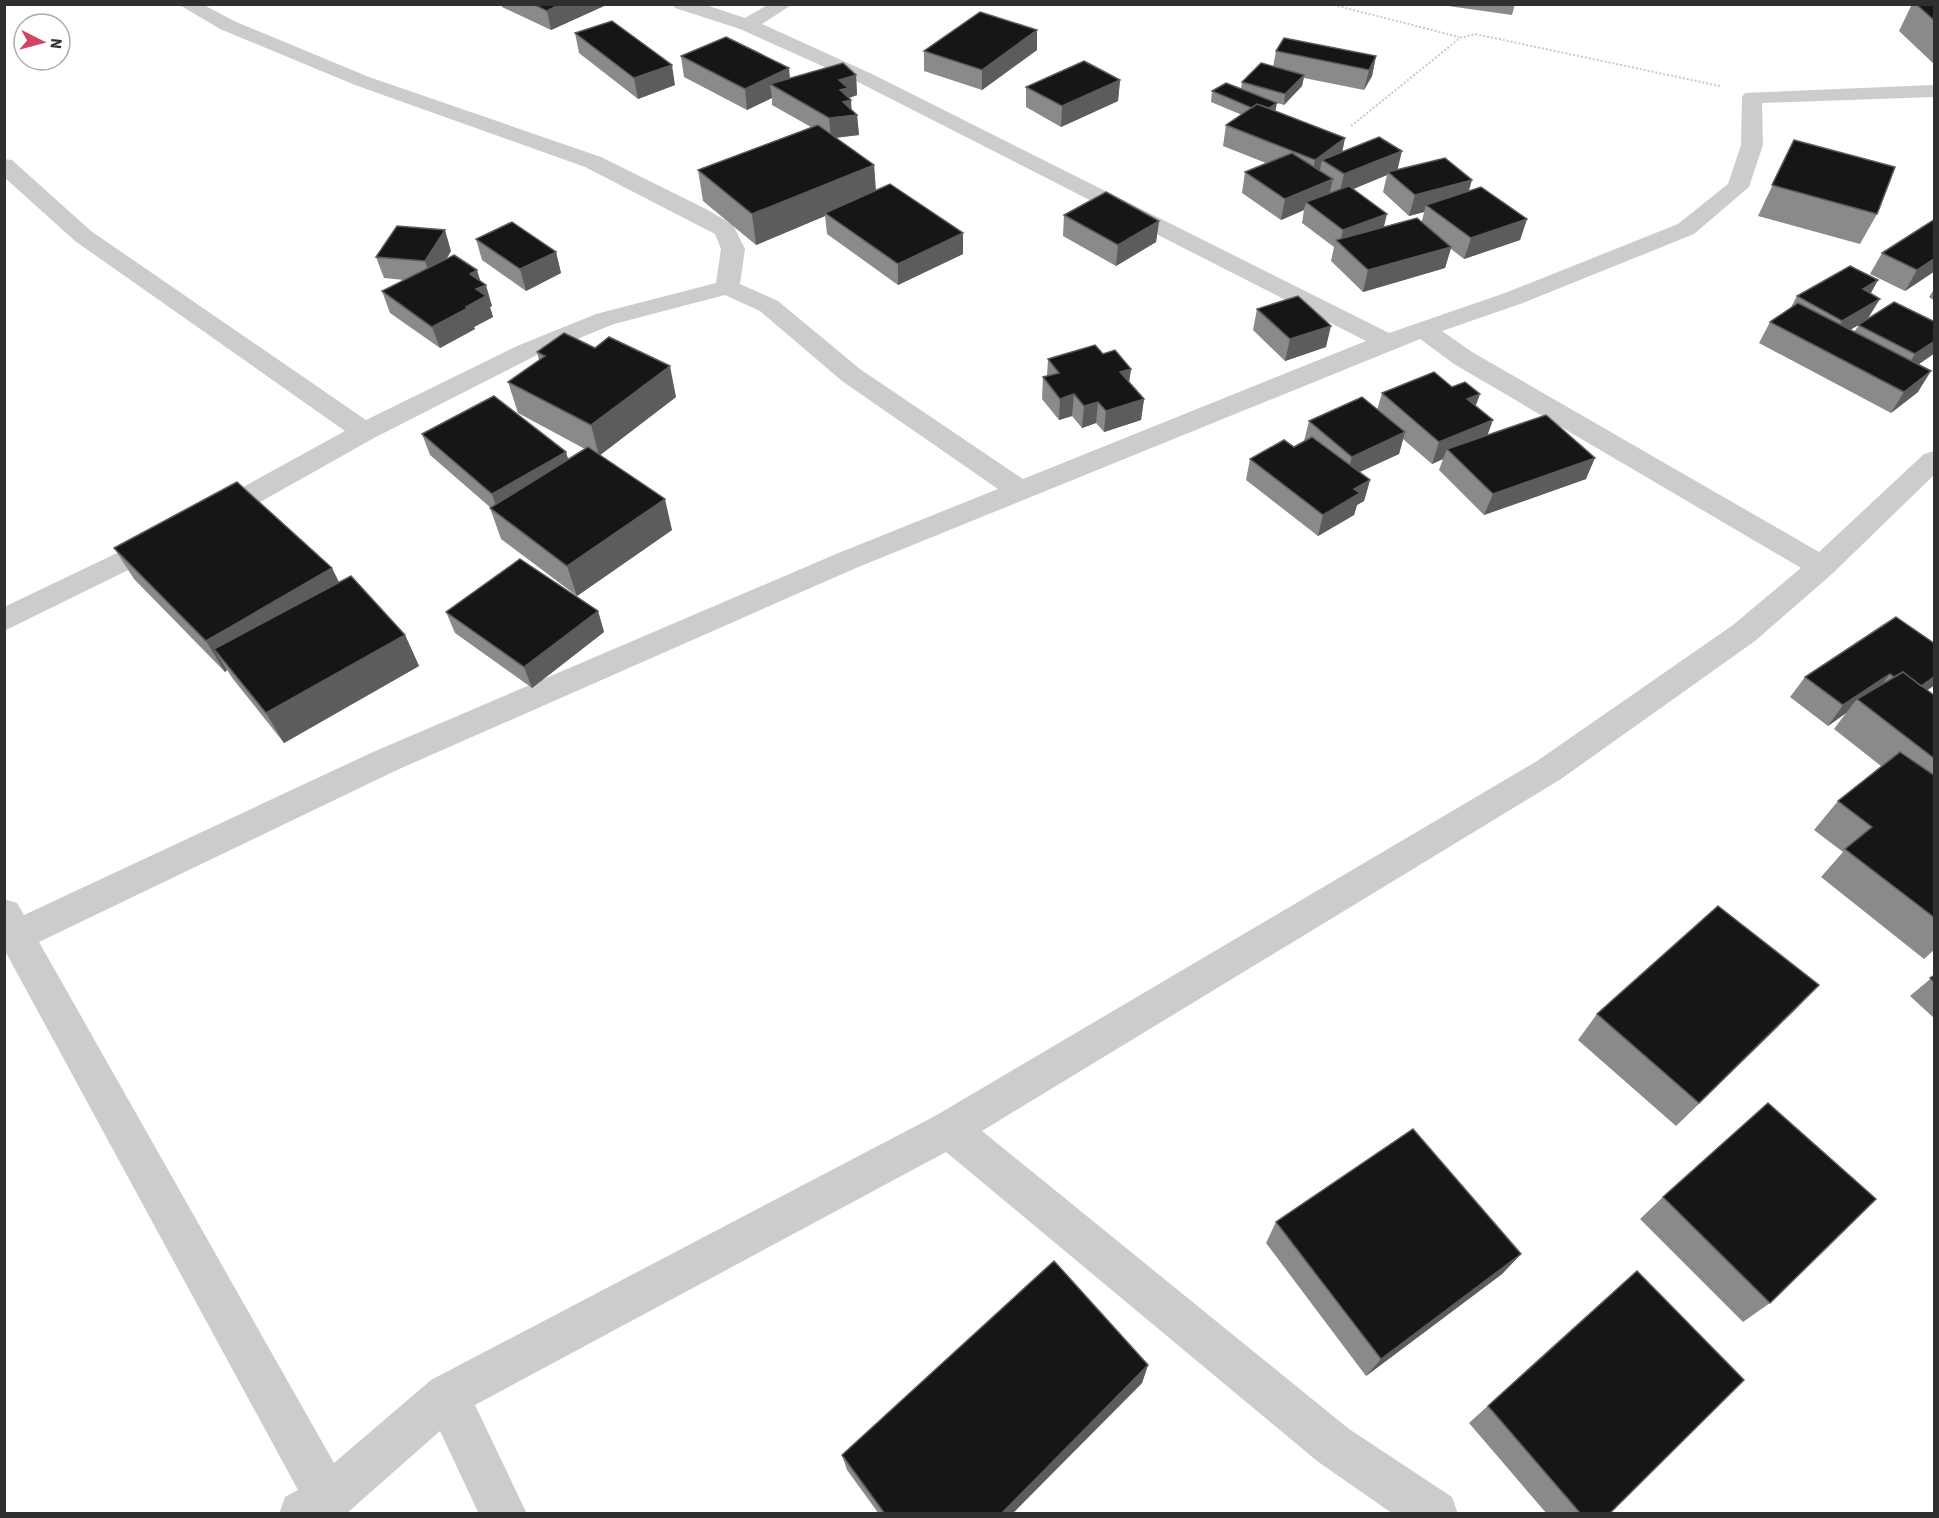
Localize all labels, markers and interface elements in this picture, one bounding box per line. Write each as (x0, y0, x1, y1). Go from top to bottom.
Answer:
north arrow (12, 12, 72, 72)
text: N (44, 37, 67, 50)

